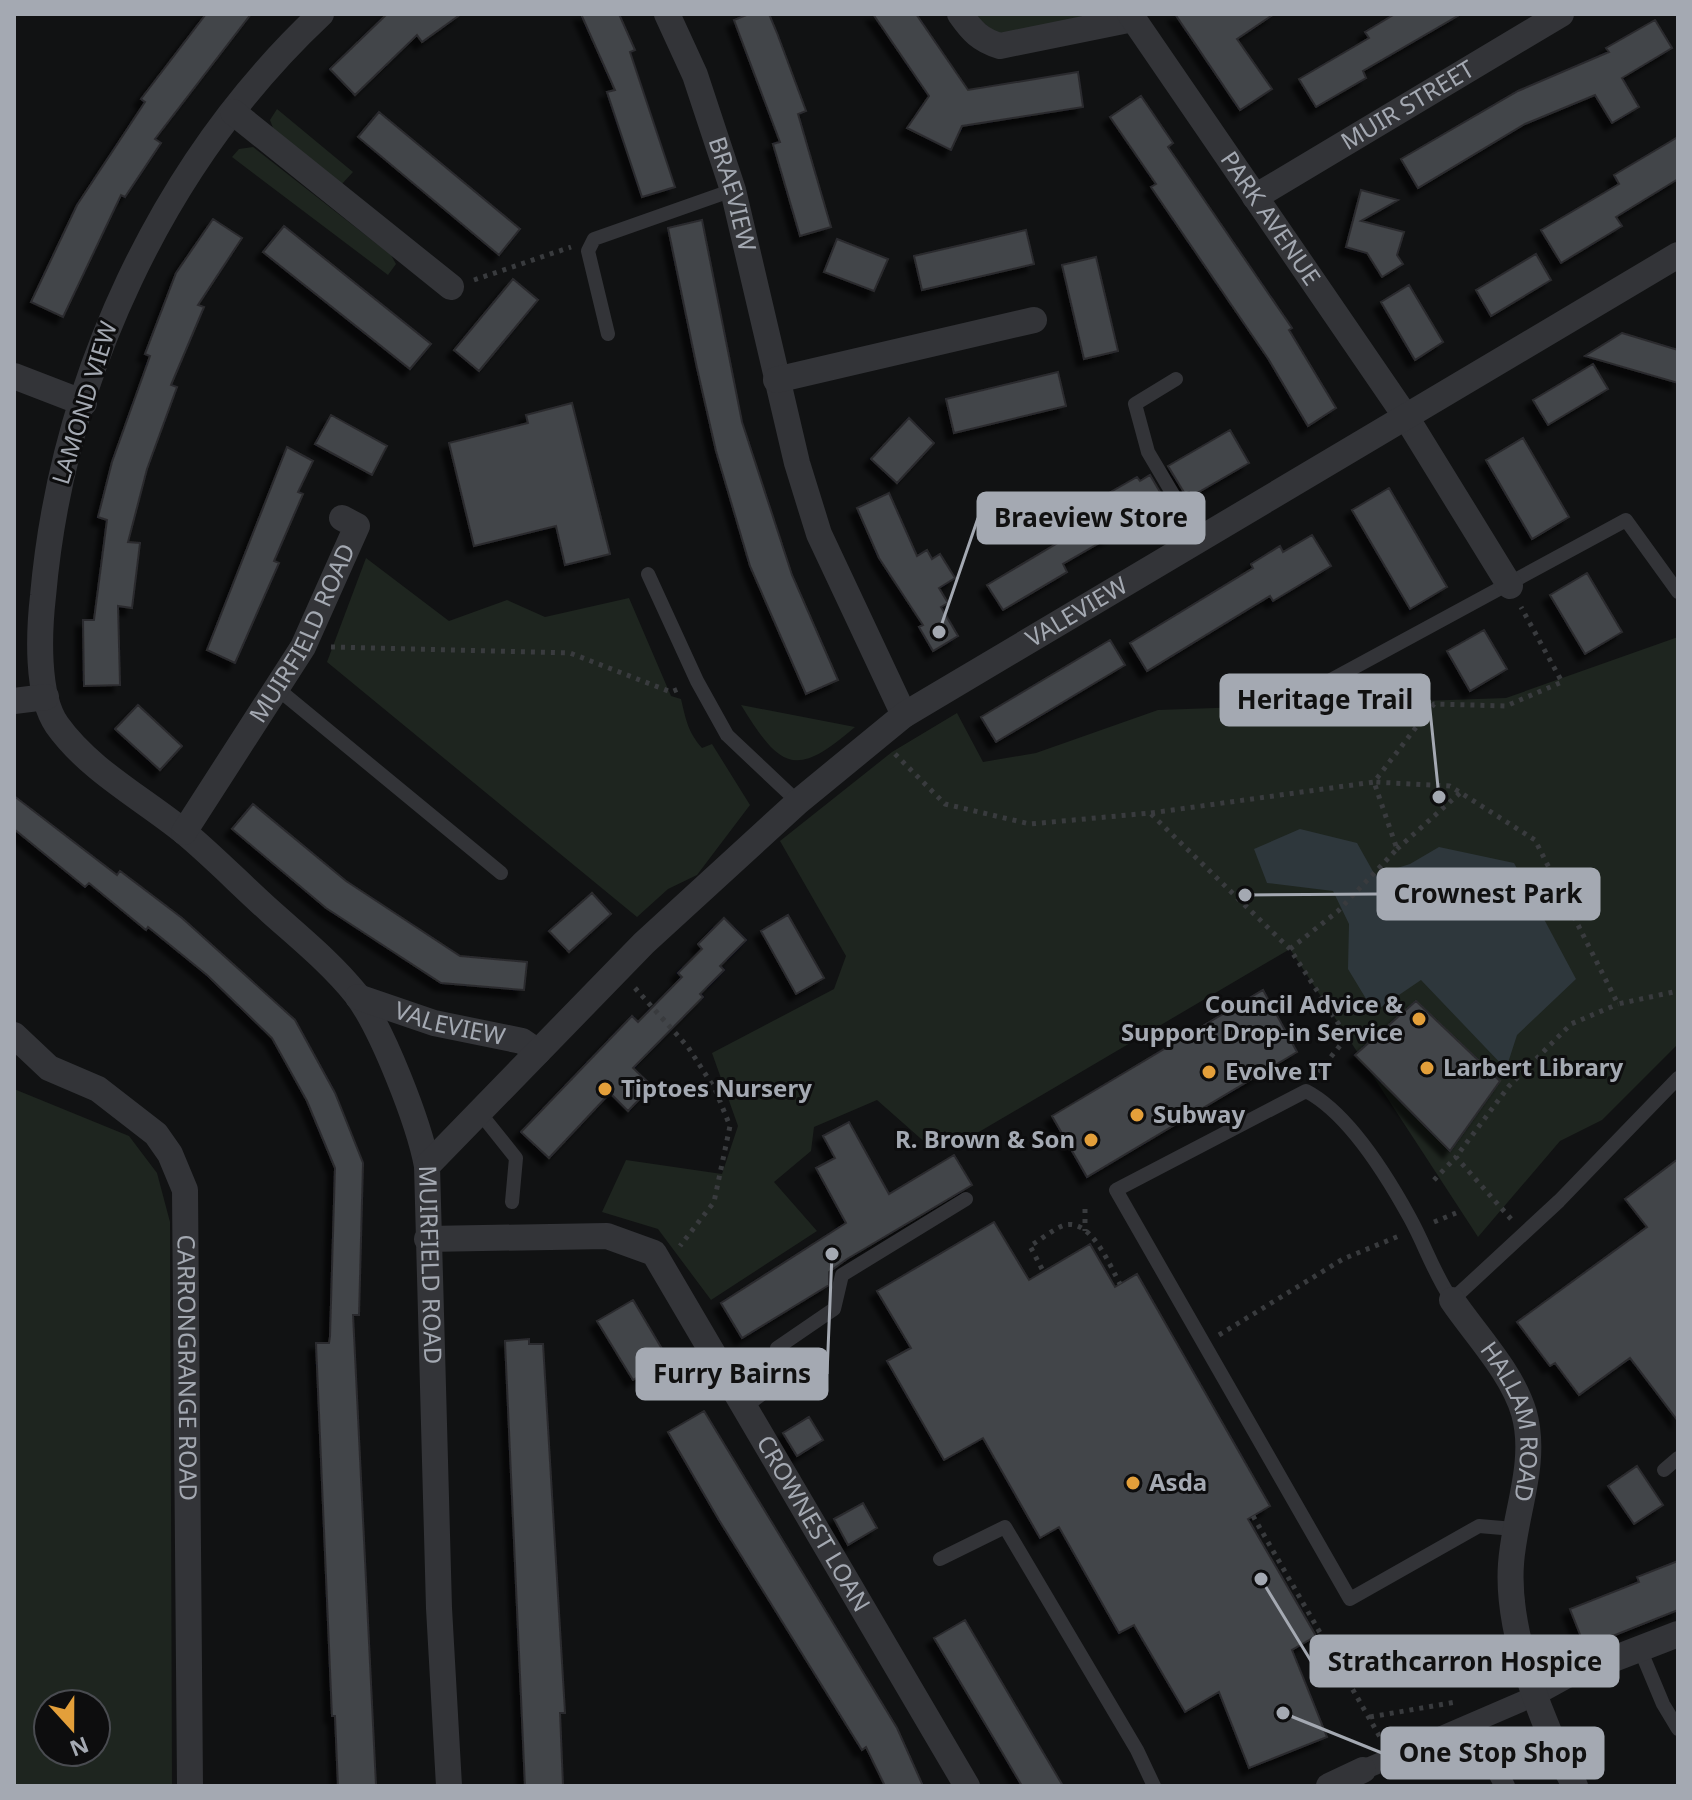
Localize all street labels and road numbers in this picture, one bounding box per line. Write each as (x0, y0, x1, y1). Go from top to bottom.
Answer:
street label: MUIR STREET (1334, 51, 1480, 157)
street label: BRAEVIEW (702, 132, 765, 255)
street label: PARK AVENUE (1214, 144, 1329, 291)
street label: LAMOND VIEW (43, 316, 124, 488)
street label: MUIRFIELD ROAD (241, 538, 362, 729)
street label: VALEVIEW (1019, 568, 1134, 654)
street label: VALEVIEW (391, 993, 509, 1052)
street label: MUIRFIELD ROAD (412, 1165, 450, 1365)
street label: CARRONGRANGE ROAD (170, 1234, 206, 1501)
street label: HALLAM ROAD (1473, 1334, 1546, 1505)
street label: CROWNEST LOAN (750, 1429, 879, 1617)

